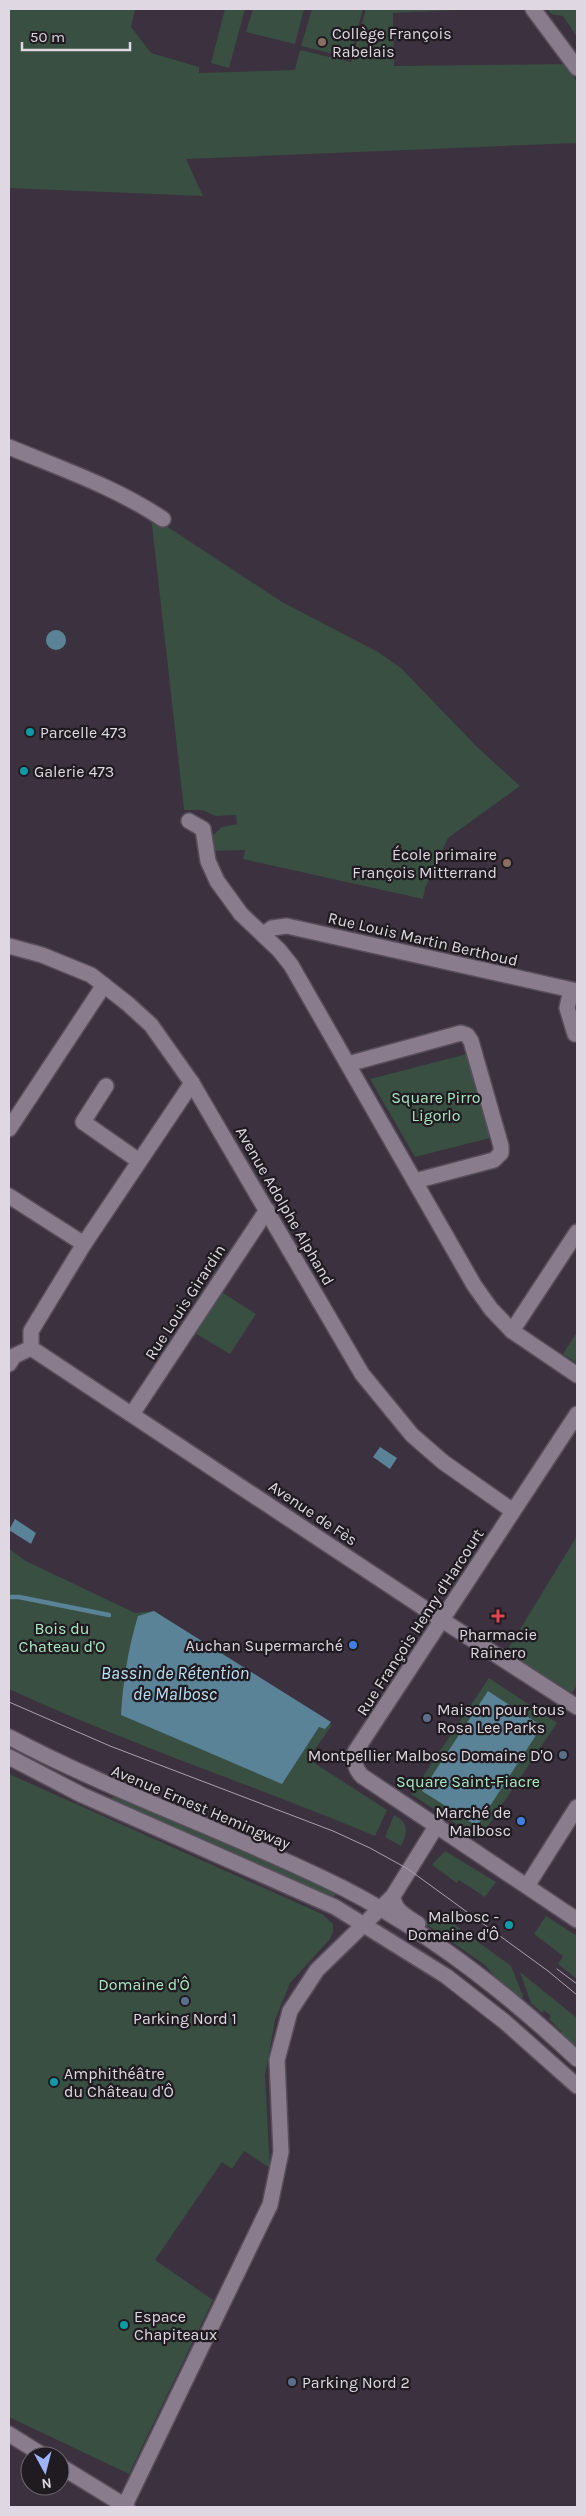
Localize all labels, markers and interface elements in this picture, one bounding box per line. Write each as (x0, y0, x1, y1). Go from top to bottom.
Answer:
scale bar (22, 20, 130, 52)
place label: Collège François Rabelais (332, 24, 452, 61)
text: 50 m (30, 28, 65, 46)
marker: Collège François Rabelais (316, 36, 328, 48)
place label: Parcelle 473 (40, 723, 127, 742)
marker: Parcelle 473 (24, 726, 36, 738)
place label: Galerie 473 (34, 762, 114, 781)
marker: Galerie 473 (18, 765, 30, 777)
place label: École primaire François Mitterrand (352, 845, 497, 882)
marker: École primaire François Mitterrand (501, 857, 513, 869)
street label: Rue Louis Martin Berthoud (326, 908, 520, 970)
park label: Square Pirro Ligorlo (391, 1088, 481, 1125)
street label: Avenue Adolphe Alphand (232, 1123, 338, 1289)
street label: Rue Louis Girardin (141, 1241, 229, 1363)
street label: Avenue de Fès (265, 1476, 361, 1550)
street label: Rue François Henry d'Harcourt (352, 1525, 488, 1719)
marker: Pharmacie Rainero (492, 1610, 504, 1622)
park label: Bois du Chateau d'O (19, 1619, 105, 1656)
place label: Pharmacie Rainero (459, 1625, 537, 1662)
place label: Auchan Supermarché (186, 1636, 343, 1655)
marker: Auchan Supermarché (347, 1639, 359, 1651)
water label: Bassin de Rétention de Malbosc (101, 1662, 249, 1705)
place label: Maison pour tous Rosa Lee Parks (437, 1700, 565, 1737)
marker: Maison pour tous Rosa Lee Parks (421, 1712, 433, 1724)
place label: Montpellier Malbosc Domaine D'O (308, 1746, 553, 1765)
marker: Montpellier Malbosc Domaine D'O (557, 1749, 569, 1761)
street label: Avenue Ernest Hemingway (109, 1761, 294, 1854)
park label: Square Saint-Fiacre (396, 1772, 540, 1791)
place label: Marché de Malbosc (435, 1803, 511, 1840)
marker: Marché de Malbosc (515, 1815, 527, 1827)
place label: Malbosc - Domaine d'Ô (408, 1907, 499, 1944)
marker: Malbosc - Domaine d'Ô (503, 1919, 515, 1931)
park label: Domaine d'Ô (98, 1975, 190, 1994)
marker: Parking Nord 1 (179, 1995, 191, 2007)
place label: Parking Nord 1 (133, 2009, 237, 2028)
place label: Amphithéâtre du Château d'Ô (64, 2064, 174, 2101)
marker: Amphithéâtre du Château d'Ô (48, 2076, 60, 2088)
place label: Espace Chapiteaux (134, 2307, 217, 2344)
marker: Espace Chapiteaux (118, 2319, 130, 2331)
place label: Parking Nord 2 (302, 2373, 410, 2392)
marker: Parking Nord 2 (286, 2376, 298, 2388)
north arrow (20, 2446, 70, 2496)
text: N (41, 2474, 53, 2492)

